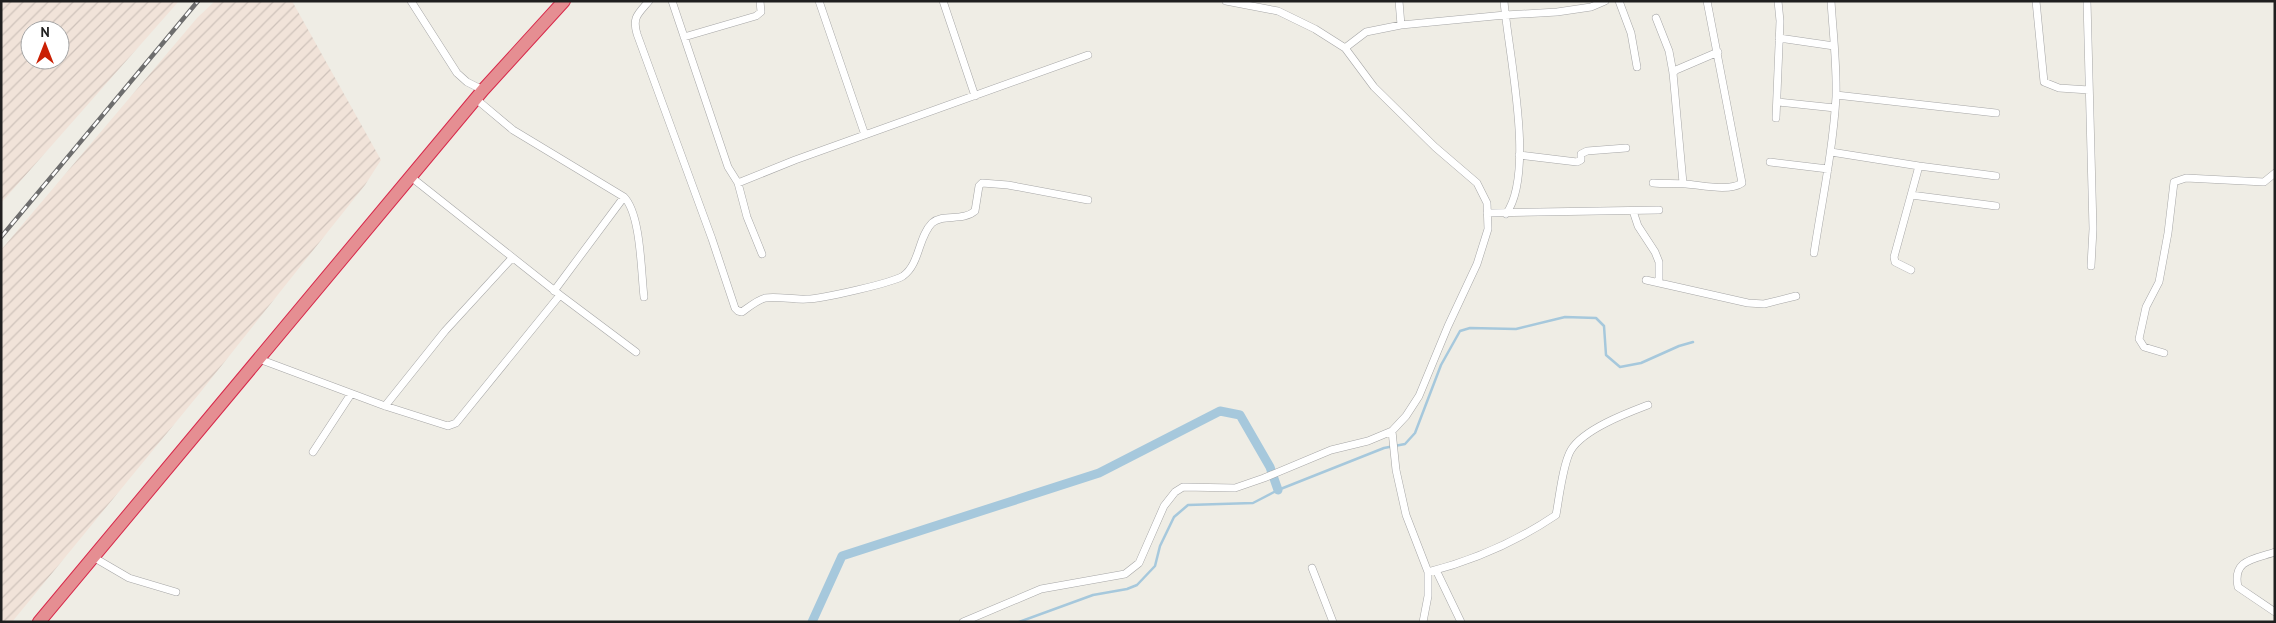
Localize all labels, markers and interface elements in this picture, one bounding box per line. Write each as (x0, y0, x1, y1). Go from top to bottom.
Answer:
north arrow (20, 20, 70, 70)
text: N (40, 23, 50, 41)

